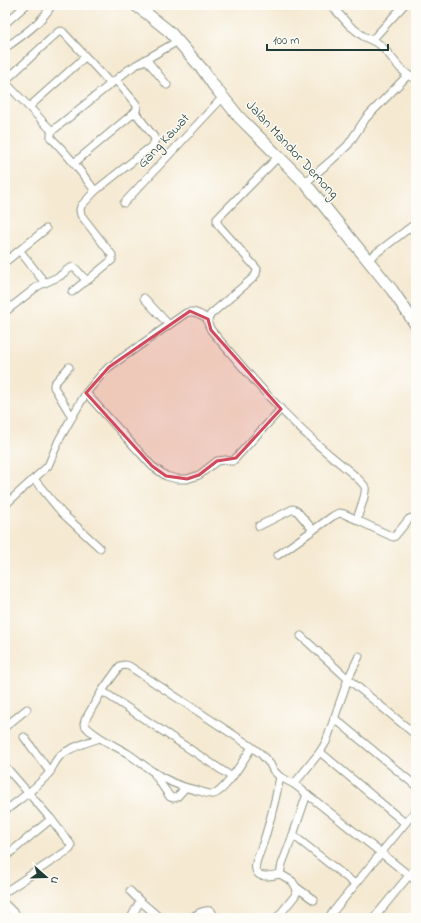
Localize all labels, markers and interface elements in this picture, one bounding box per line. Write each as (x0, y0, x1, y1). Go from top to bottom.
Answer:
scale bar (267, 26, 388, 52)
text: 100 m (273, 32, 300, 50)
street label: Jalan Mandor Demong (240, 96, 344, 205)
street label: Gang Kawat (133, 108, 196, 174)
north arrow (26, 857, 66, 897)
text: U (46, 874, 63, 886)

